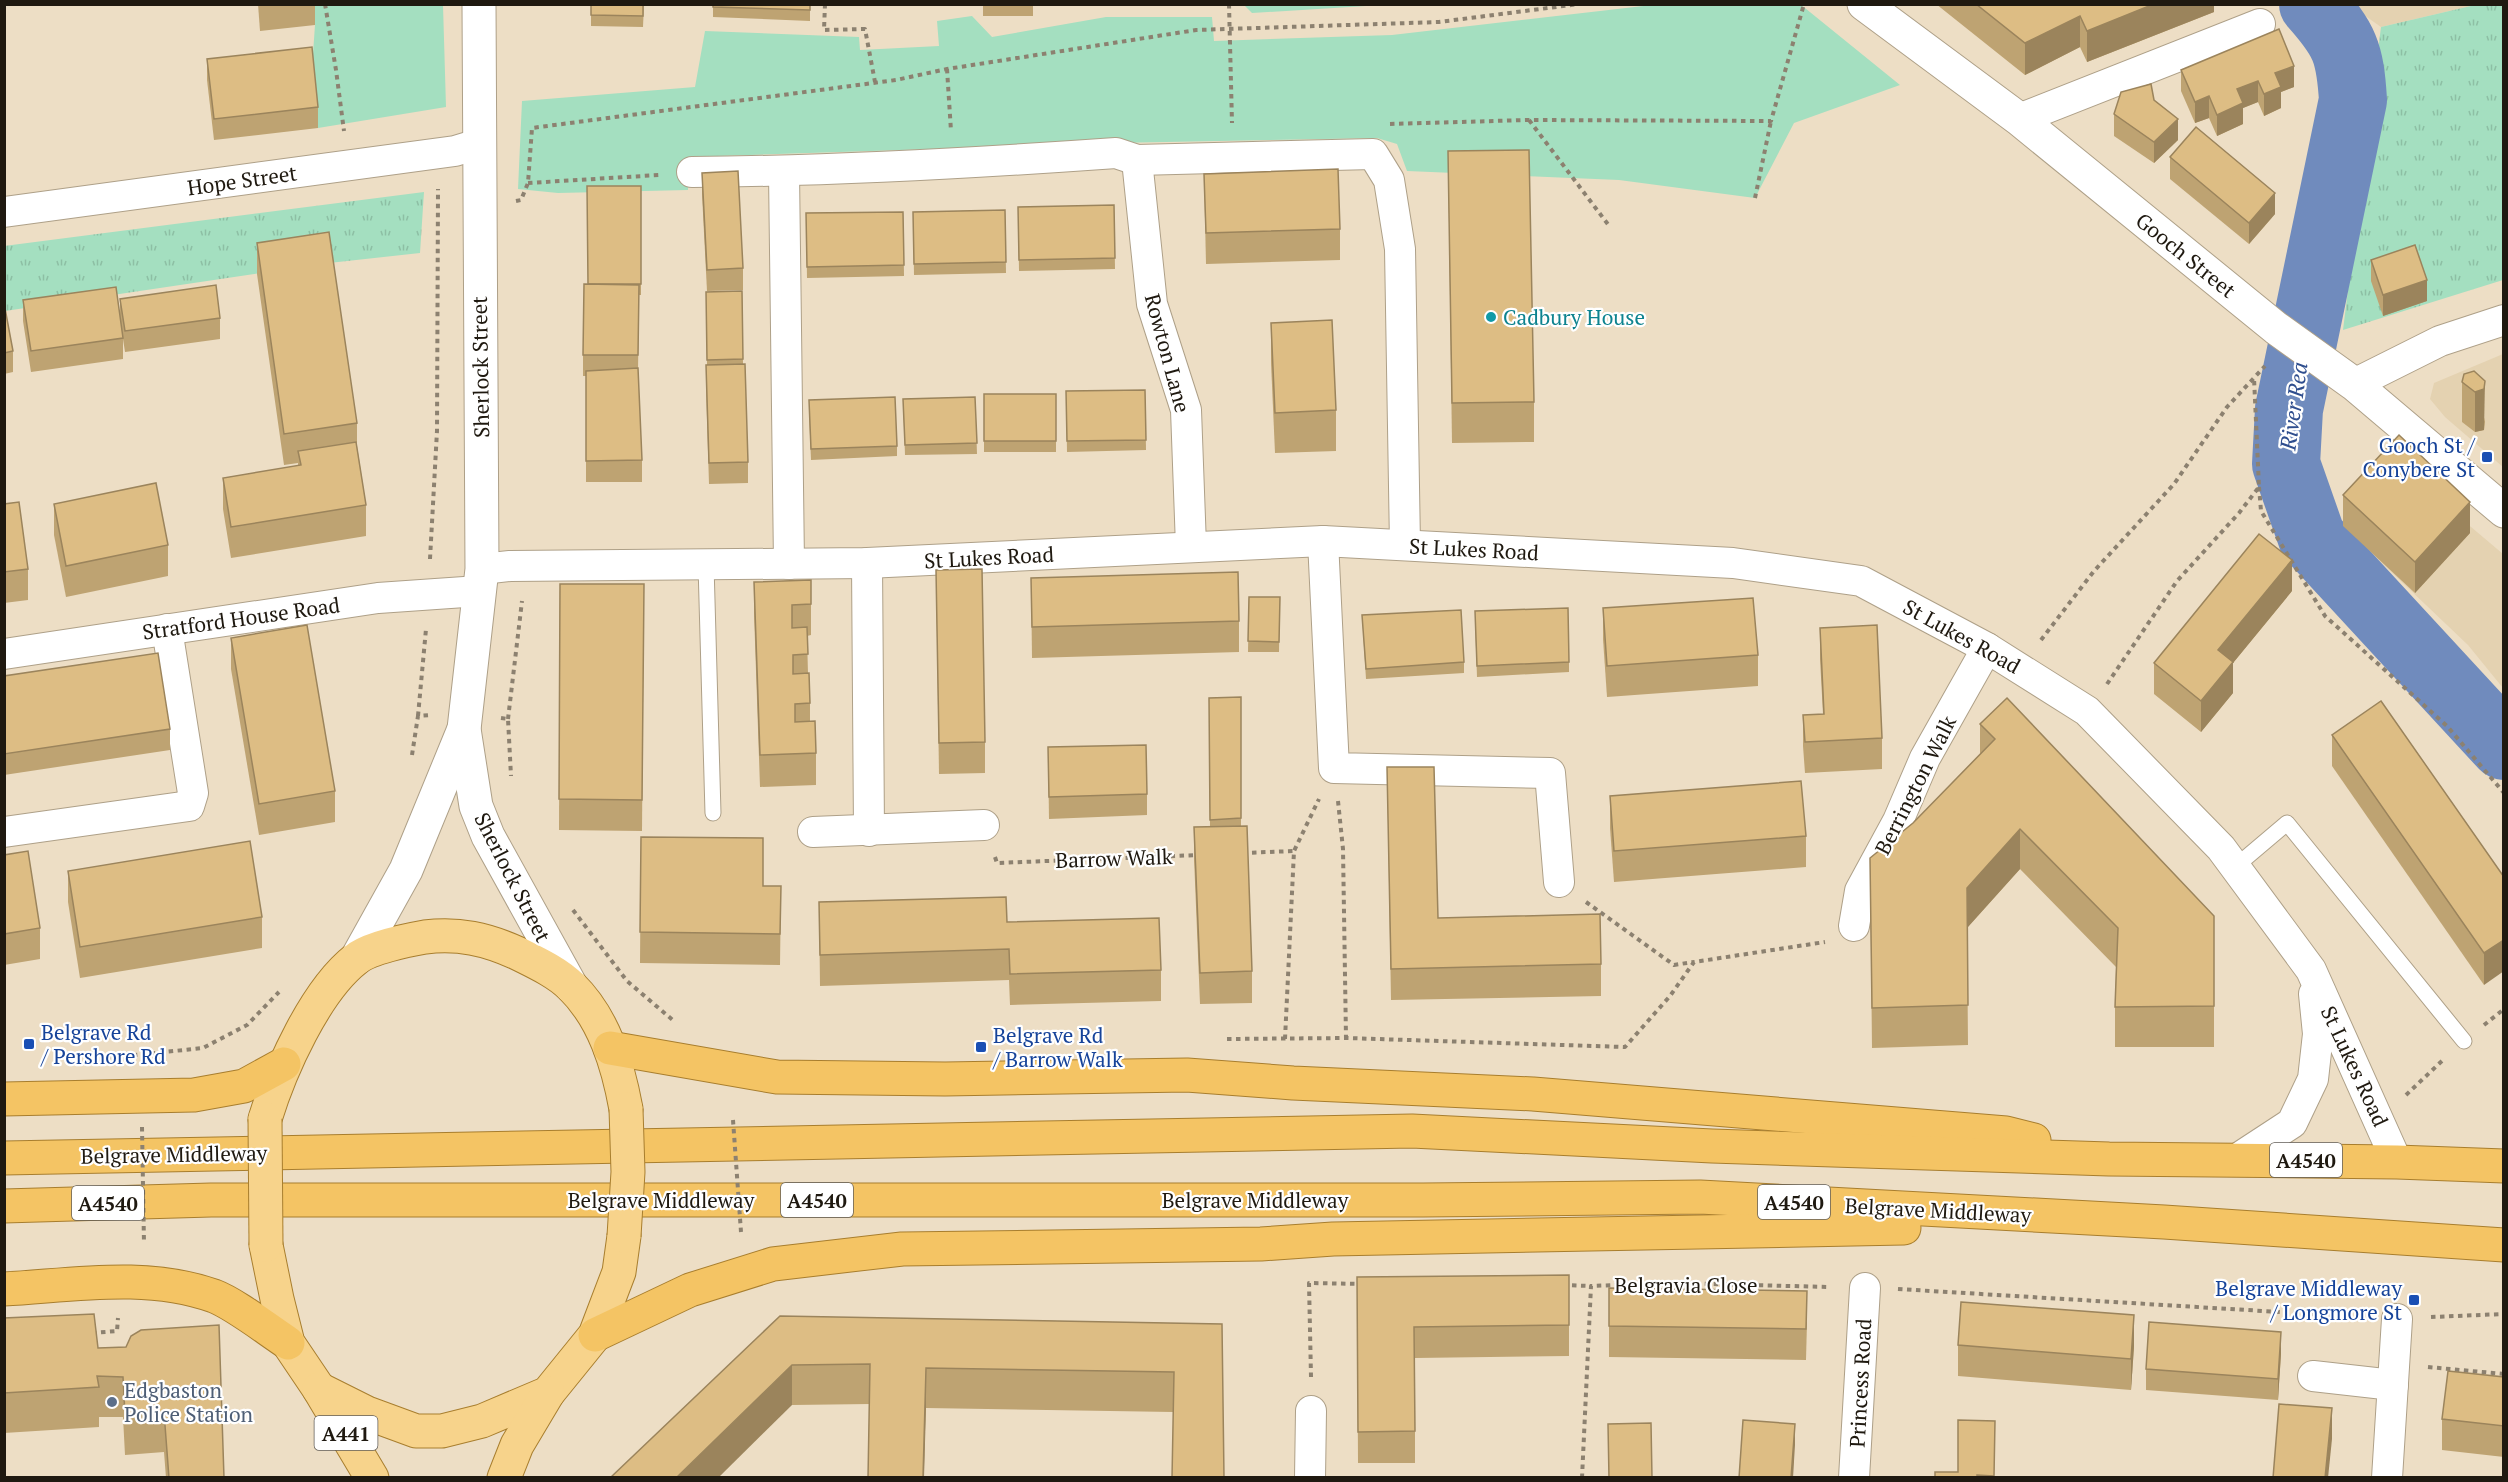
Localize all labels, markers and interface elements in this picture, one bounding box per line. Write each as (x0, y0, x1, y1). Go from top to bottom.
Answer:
street label: Hope Street (185, 158, 299, 202)
street label: Gooch Street (2130, 206, 2242, 304)
street label: Rowton Lane (1139, 291, 1197, 415)
street label: Sherlock Street (465, 296, 495, 438)
place label: Cadbury House (1503, 303, 1645, 331)
marker: Cadbury House (1484, 310, 1498, 324)
water label: River Rea (2272, 360, 2314, 453)
place label: Gooch St / Conybere St (2363, 431, 2476, 483)
marker: Gooch St / Conybere St (2480, 450, 2494, 464)
street label: St Lukes Road (1408, 532, 1540, 566)
street label: St Lukes Road (923, 540, 1055, 574)
street label: Stratford House Road (140, 590, 342, 646)
street label: St Lukes Road (1898, 592, 2026, 680)
street label: Berrington Walk (1868, 711, 1962, 859)
street label: Sherlock Street (468, 807, 558, 947)
street label: Barrow Walk (1055, 842, 1173, 874)
street label: St Lukes Road (2315, 1001, 2395, 1131)
place label: Belgrave Rd / Pershore Rd (40, 1018, 166, 1070)
place label: Belgrave Rd / Barrow Walk (992, 1021, 1123, 1073)
marker: Belgrave Rd / Pershore Rd (22, 1037, 36, 1051)
marker: Belgrave Rd / Barrow Walk (974, 1040, 988, 1054)
street label: Belgrave Middleway (80, 1138, 268, 1170)
road number: A4540 (2270, 1143, 2342, 1177)
road number: A4540 (781, 1183, 853, 1217)
road number: A4540 (1758, 1185, 1830, 1219)
road number: A4540 (72, 1186, 144, 1220)
street label: Belgrave Middleway (568, 1186, 755, 1214)
street label: Belgrave Middleway (1162, 1186, 1349, 1214)
street label: Belgrave Middleway (1844, 1191, 2032, 1229)
street label: Belgravia Close (1614, 1271, 1758, 1299)
place label: Belgrave Middleway / Longmore St (2215, 1274, 2402, 1326)
marker: Belgrave Middleway / Longmore St (2407, 1293, 2421, 1307)
street label: Princess Road (1843, 1317, 1877, 1448)
place label: Edgbaston Police Station (124, 1376, 254, 1428)
marker: Edgbaston Police Station (105, 1395, 119, 1409)
road number: A441 (314, 1416, 378, 1450)

